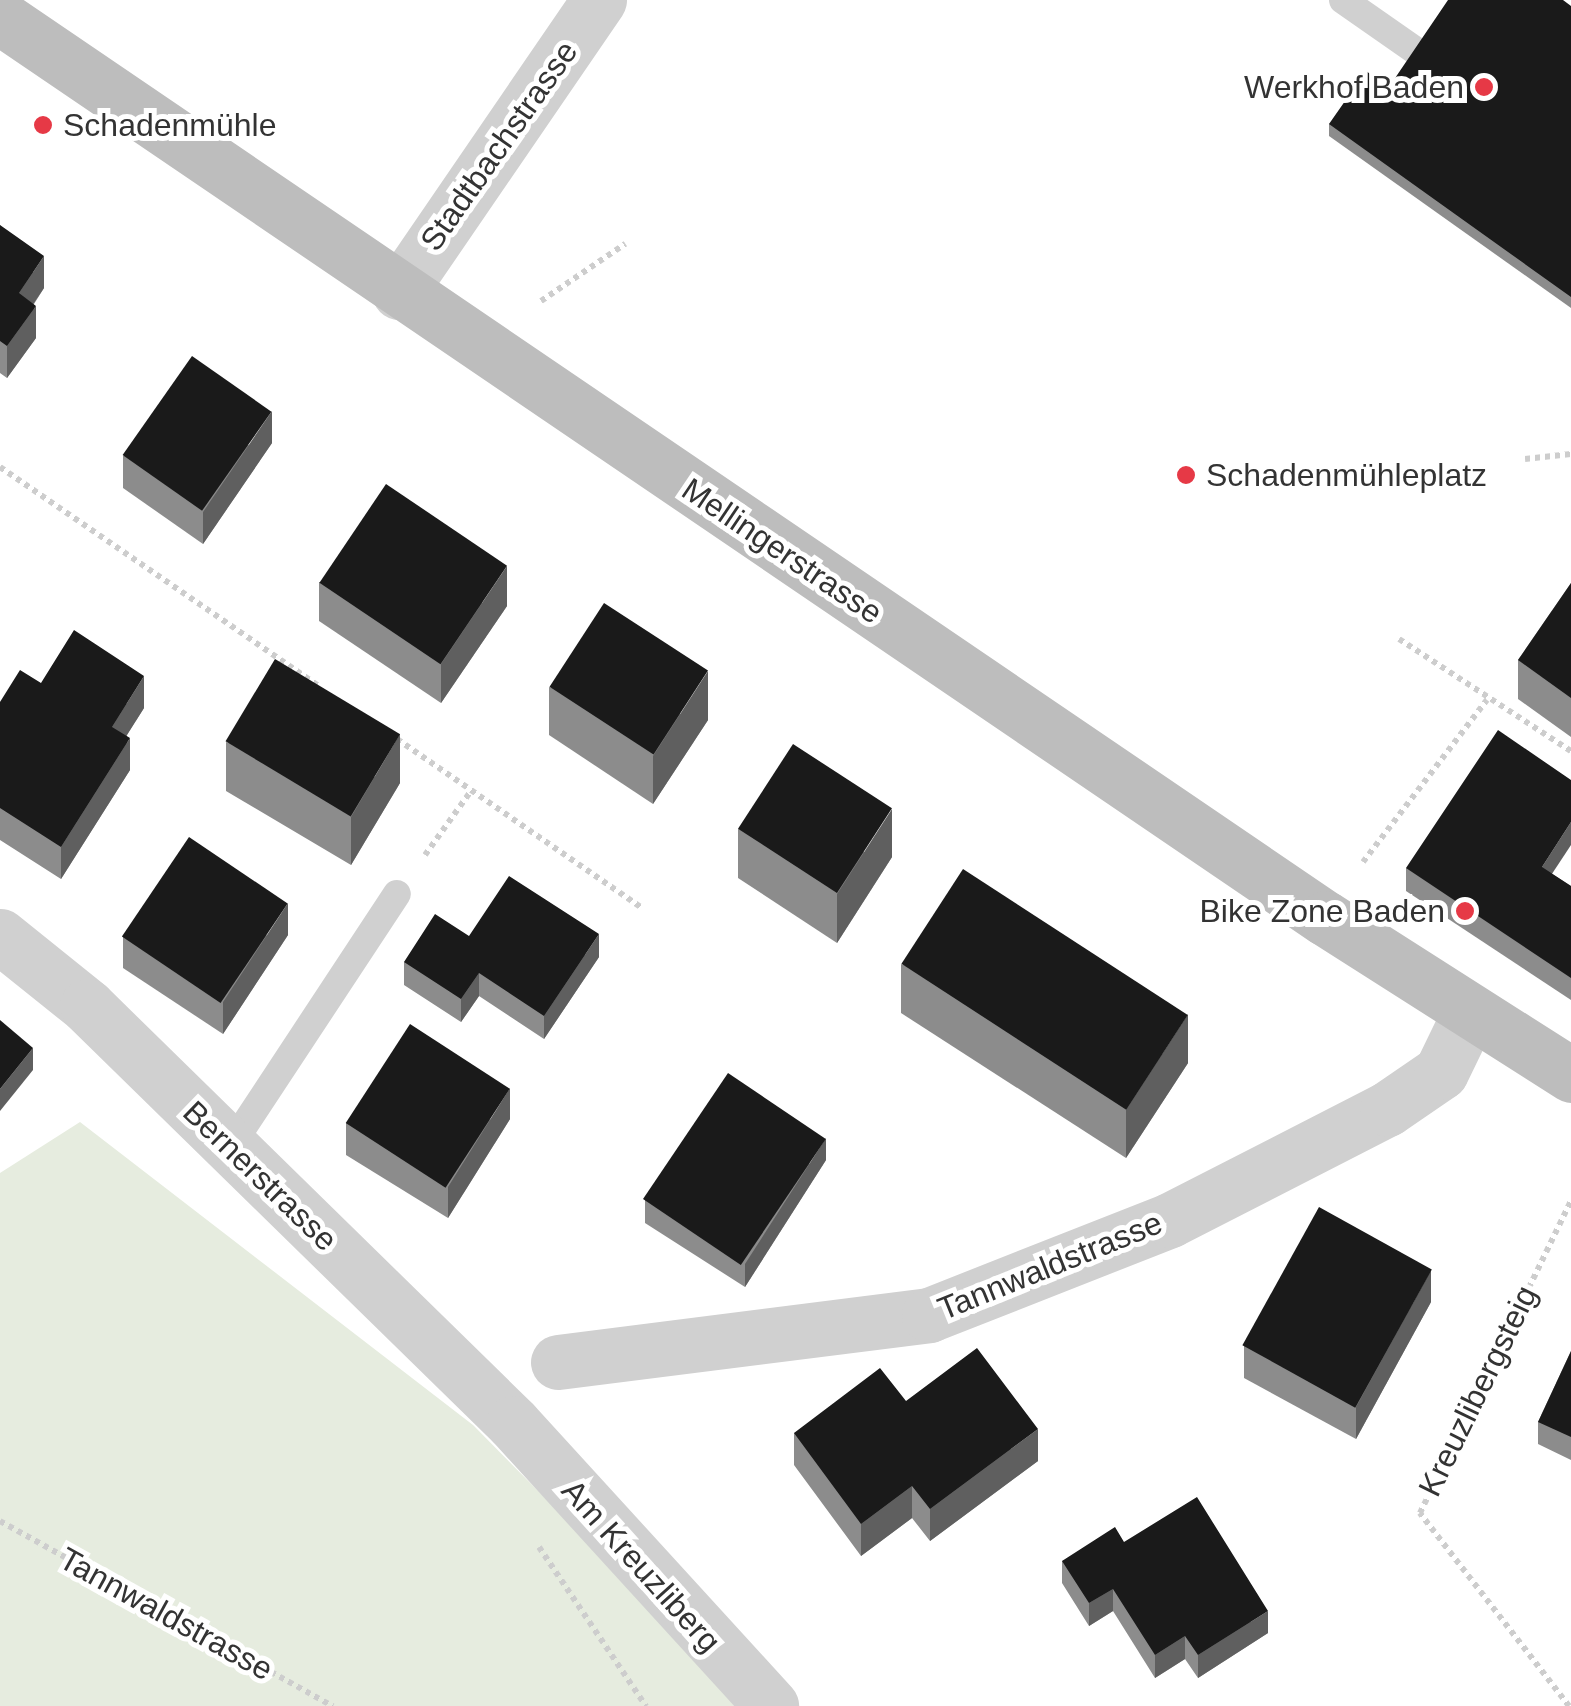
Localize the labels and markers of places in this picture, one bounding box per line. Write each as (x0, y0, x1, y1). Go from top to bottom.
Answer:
place label: Werkhof Baden (1244, 68, 1464, 106)
marker: Werkhof Baden (1473, 76, 1495, 98)
place label: Schadenmühle (63, 106, 276, 144)
marker: Schadenmühle (32, 114, 54, 136)
place label: Schadenmühleplatz (1206, 456, 1487, 494)
marker: Schadenmühleplatz (1175, 464, 1197, 486)
place label: Bike Zone Baden (1200, 892, 1445, 930)
marker: Bike Zone Baden (1454, 900, 1476, 922)

